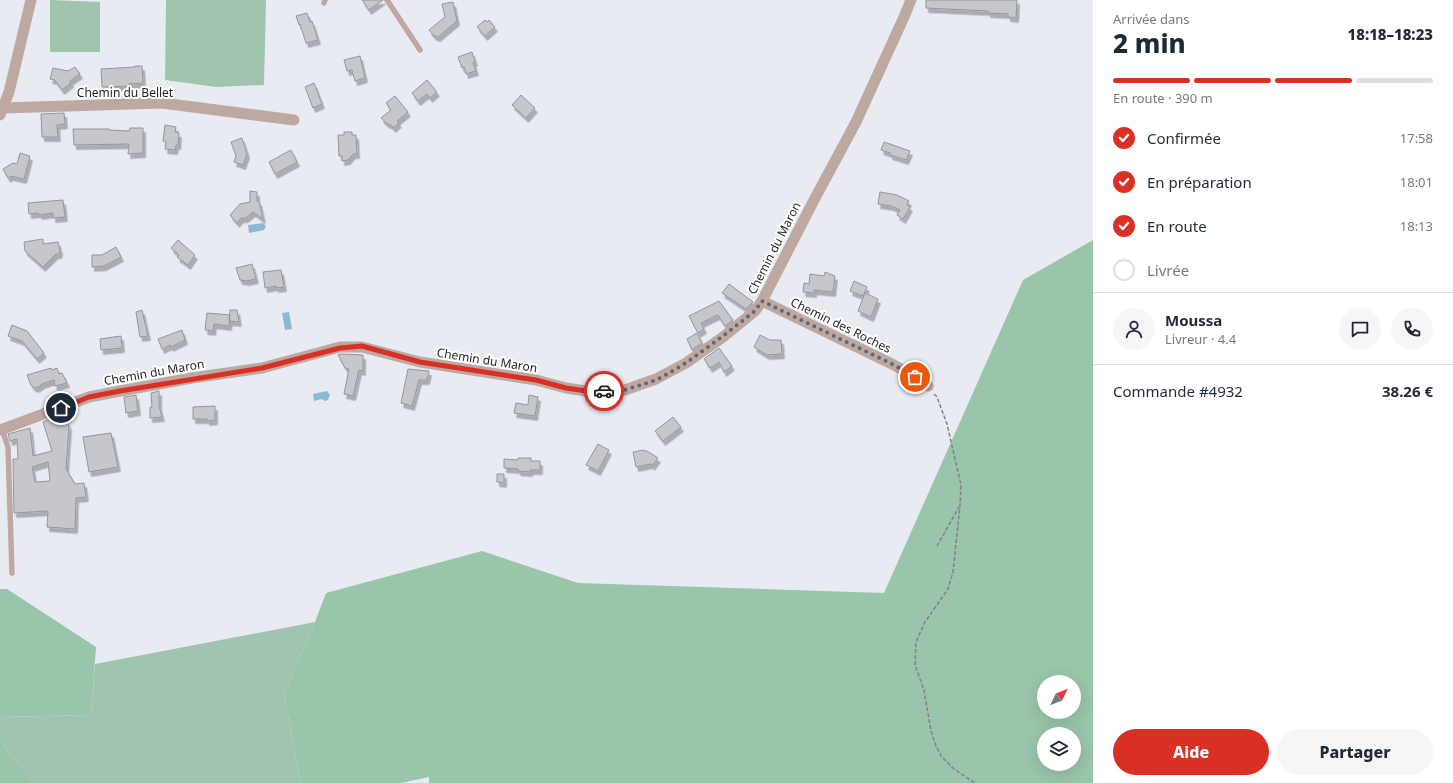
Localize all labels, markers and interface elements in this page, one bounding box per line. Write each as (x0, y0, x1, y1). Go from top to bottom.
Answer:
text: Arrivée dans (1113, 10, 1190, 28)
text: 18:18–18:23 (1348, 24, 1433, 44)
text: 2 min (1113, 25, 1186, 61)
street label: Chemin du Bellet (77, 84, 174, 101)
text: En route · 390 m (1113, 89, 1213, 107)
icon: check (1113, 127, 1135, 149)
text: Confirmée (1147, 128, 1221, 148)
text: 17:58 (1400, 129, 1433, 147)
icon: check (1113, 171, 1135, 193)
text: En préparation (1147, 172, 1252, 192)
text: 18:01 (1400, 173, 1433, 191)
street label: Chemin du Maron (743, 199, 805, 297)
icon: check (1113, 215, 1135, 237)
text: En route (1147, 216, 1207, 236)
text: 18:13 (1400, 217, 1433, 235)
text: Livrée (1147, 260, 1189, 280)
street label: Chemin des Roches (788, 293, 894, 357)
button: person (1113, 308, 1155, 350)
button: chat (1339, 308, 1381, 350)
button: phone (1391, 308, 1433, 350)
text: Moussa (1165, 310, 1222, 330)
text: Livreur · 4.4 (1165, 330, 1236, 348)
street label: Chemin du Maron (436, 344, 538, 376)
street label: Chemin du Maron (103, 355, 205, 389)
pin (898, 360, 932, 394)
icon: bag (904, 366, 926, 388)
courier (584, 371, 624, 411)
icon: car (593, 380, 615, 402)
text: Commande #4932 (1113, 381, 1243, 401)
text: 38.26 € (1382, 381, 1433, 401)
pin (44, 391, 78, 425)
icon: home (50, 397, 72, 419)
north arrow (1037, 675, 1081, 719)
map controls (1037, 675, 1081, 771)
button: layers (1037, 727, 1081, 771)
button: Aide (1113, 729, 1269, 775)
button: Partager (1277, 729, 1433, 775)

